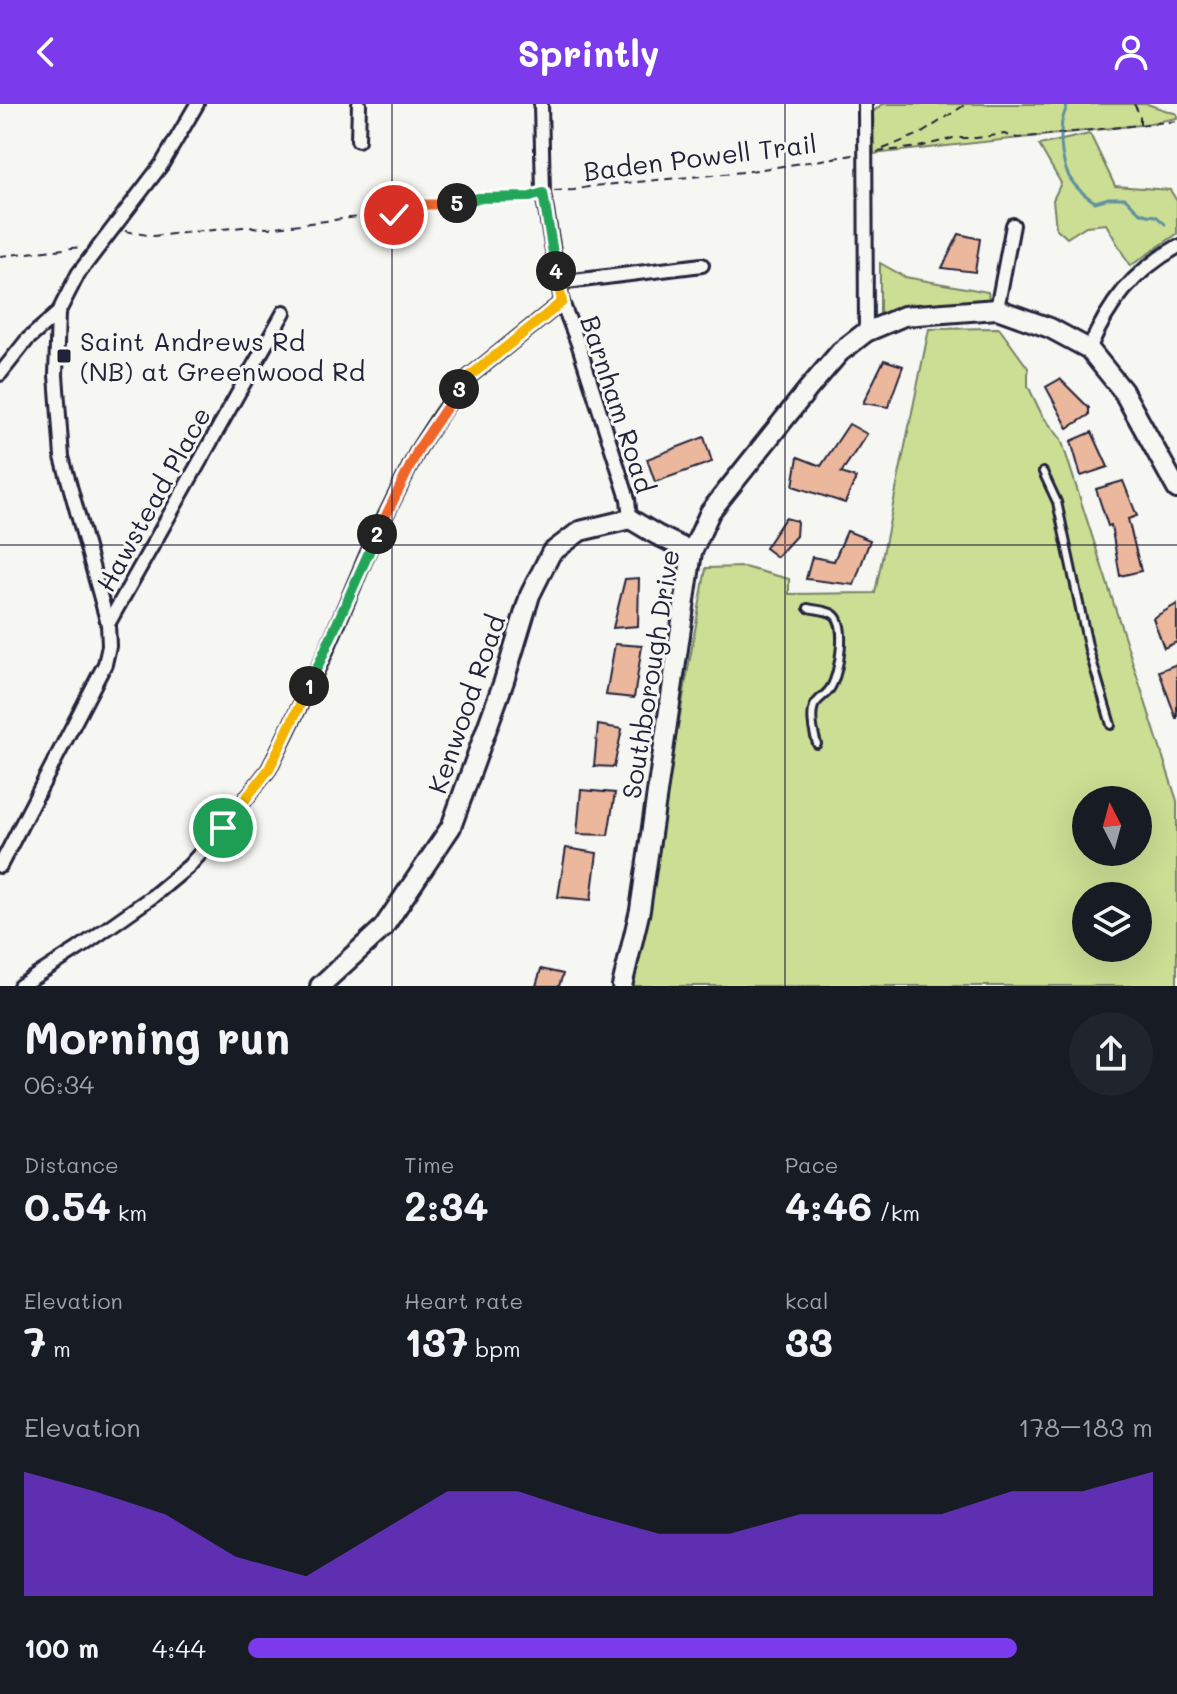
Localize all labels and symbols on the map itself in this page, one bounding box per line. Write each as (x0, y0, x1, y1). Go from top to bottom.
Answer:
street label: Baden Powell Trail (581, 126, 819, 188)
pin (360, 181, 428, 249)
pin: 5 (437, 183, 477, 223)
pin: 4 (536, 251, 576, 291)
street label: Barnham Road (573, 311, 663, 497)
place label: Saint Andrews Rd (NB) at Greenwood Rd (80, 324, 365, 388)
marker: Saint Andrews Rd (NB) at Greenwood Rd (55, 347, 73, 365)
pin: 3 (439, 369, 479, 409)
street label: Hawstead Place (88, 401, 218, 597)
pin: 2 (357, 514, 397, 554)
street label: Southborough Drive (614, 547, 686, 801)
street label: Kenwood Road (420, 610, 512, 798)
pin: 1 (289, 666, 329, 706)
north arrow (1072, 786, 1152, 866)
pin (189, 794, 257, 862)

